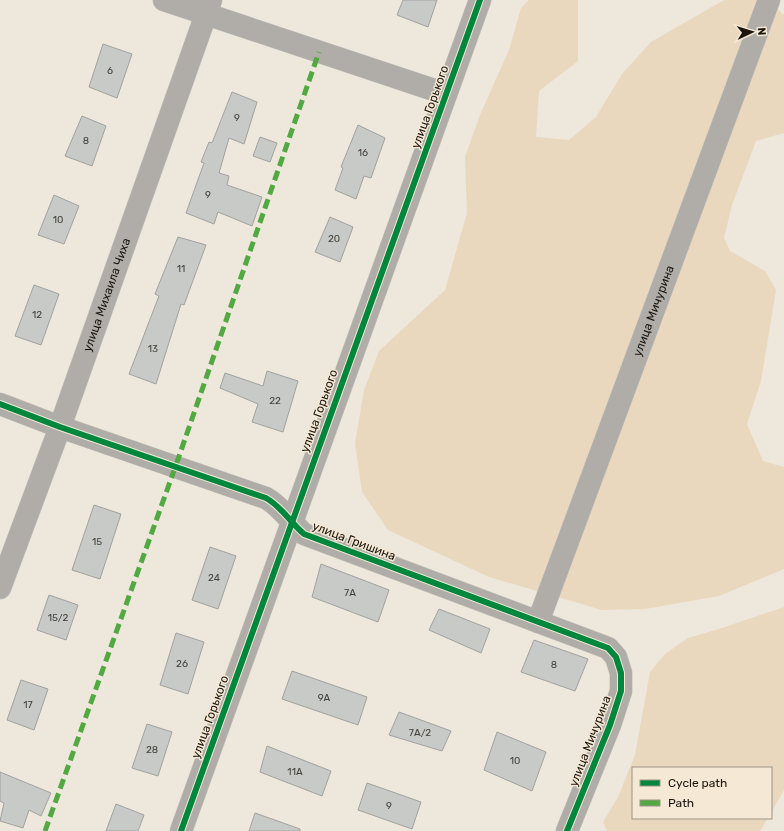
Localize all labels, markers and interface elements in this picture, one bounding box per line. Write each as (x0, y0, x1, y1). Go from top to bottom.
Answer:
north arrow (732, 12, 772, 52)
text: N (755, 27, 768, 36)
street label: улица Горького (409, 64, 452, 150)
house number: 6 (107, 65, 113, 77)
house number: 9 (234, 112, 240, 124)
house number: 8 (83, 135, 89, 147)
house number: 16 (358, 147, 368, 159)
house number: 9 (205, 189, 211, 201)
house number: 10 (53, 214, 63, 226)
house number: 20 (328, 233, 340, 245)
street label: улица Михаила Чиха (80, 236, 133, 354)
house number: 11 (177, 263, 185, 275)
street label: улица Мичурина (630, 263, 677, 358)
house number: 12 (32, 309, 42, 321)
house number: 13 (148, 343, 158, 355)
street label: улица Горького (298, 368, 341, 454)
house number: 22 (269, 395, 281, 407)
street label: улица Гришина (310, 519, 398, 563)
house number: 15 (92, 536, 102, 548)
house number: 24 (208, 572, 220, 584)
house number: 7А (344, 587, 356, 599)
house number: 15/2 (48, 612, 68, 624)
house number: 26 (176, 658, 188, 670)
house number: 8 (551, 659, 557, 671)
street label: улица Горького (189, 674, 232, 760)
house number: 9А (318, 692, 331, 704)
street label: улица Мичурина (566, 694, 614, 788)
house number: 17 (23, 699, 33, 711)
house number: 7А/2 (409, 727, 431, 739)
house number: 28 (146, 744, 158, 756)
house number: 10 (510, 755, 520, 767)
house number: 11А (287, 766, 303, 778)
legend (632, 767, 772, 819)
text: Cycle path (668, 776, 727, 790)
text: Path (668, 796, 694, 810)
house number: 9 (386, 800, 392, 812)

